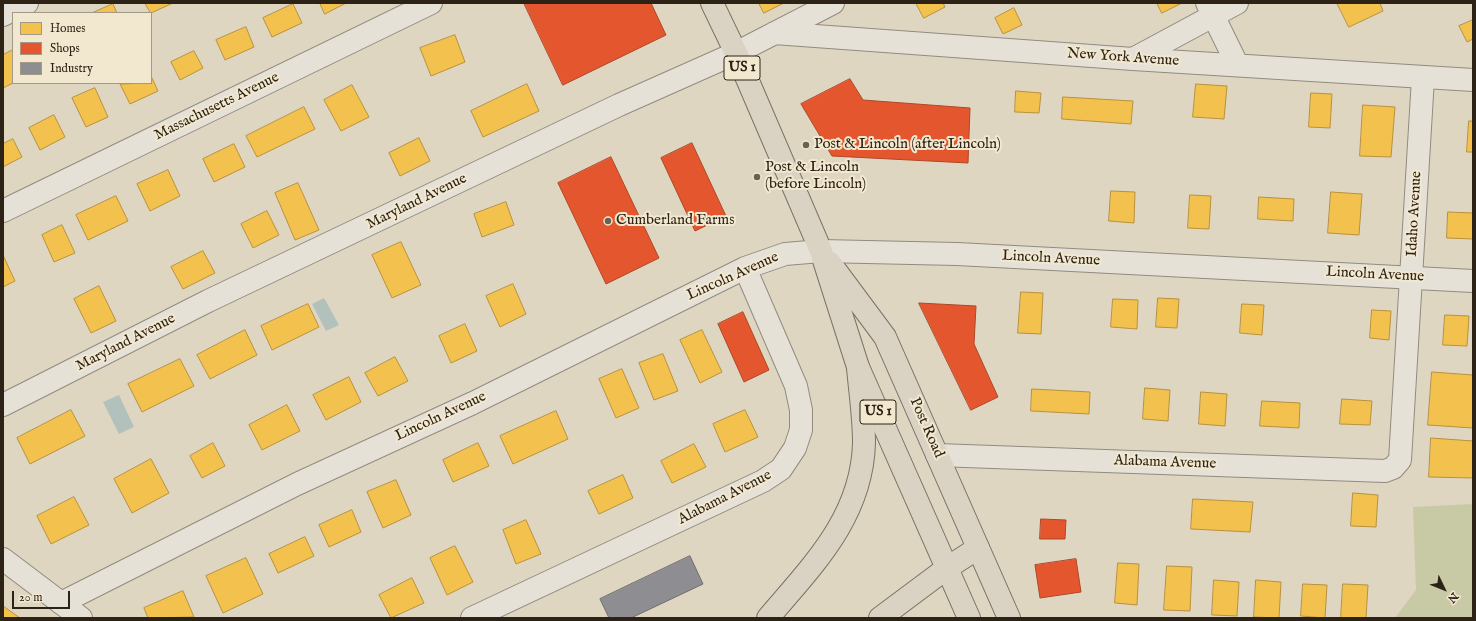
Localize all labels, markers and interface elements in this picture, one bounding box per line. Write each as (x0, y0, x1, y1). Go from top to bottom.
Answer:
legend (12, 12, 152, 84)
text: Homes (50, 21, 86, 36)
text: Shops (50, 41, 80, 56)
street label: New York Avenue (1066, 45, 1180, 71)
road number: US 1 (724, 56, 760, 80)
text: Industry (50, 61, 93, 76)
street label: Massachusetts Avenue (152, 69, 282, 145)
place label: Post & Lincoln (after Lincoln) (814, 136, 1001, 154)
marker: Post & Lincoln (after Lincoln) (801, 140, 811, 150)
place label: Post & Lincoln (before Lincoln) (765, 159, 866, 194)
street label: Maryland Avenue (364, 170, 470, 234)
street label: Idaho Avenue (1404, 171, 1426, 257)
marker: Post & Lincoln (before Lincoln) (752, 172, 762, 182)
place label: Cumberland Farms (616, 212, 734, 230)
marker: Cumberland Farms (603, 216, 613, 226)
street label: Lincoln Avenue (1001, 247, 1101, 271)
street label: Lincoln Avenue (684, 249, 782, 305)
street label: Lincoln Avenue (1325, 263, 1425, 287)
street label: Maryland Avenue (73, 310, 179, 376)
street label: Lincoln Avenue (393, 388, 489, 446)
street label: Post Road (905, 395, 947, 461)
road number: US 1 (860, 400, 896, 424)
street label: Alabama Avenue (1114, 452, 1216, 474)
street label: Alabama Avenue (675, 467, 775, 529)
north arrow (1424, 569, 1464, 609)
scale bar (14, 583, 72, 609)
text: N (1444, 589, 1461, 605)
text: 20 m (19, 590, 42, 605)

